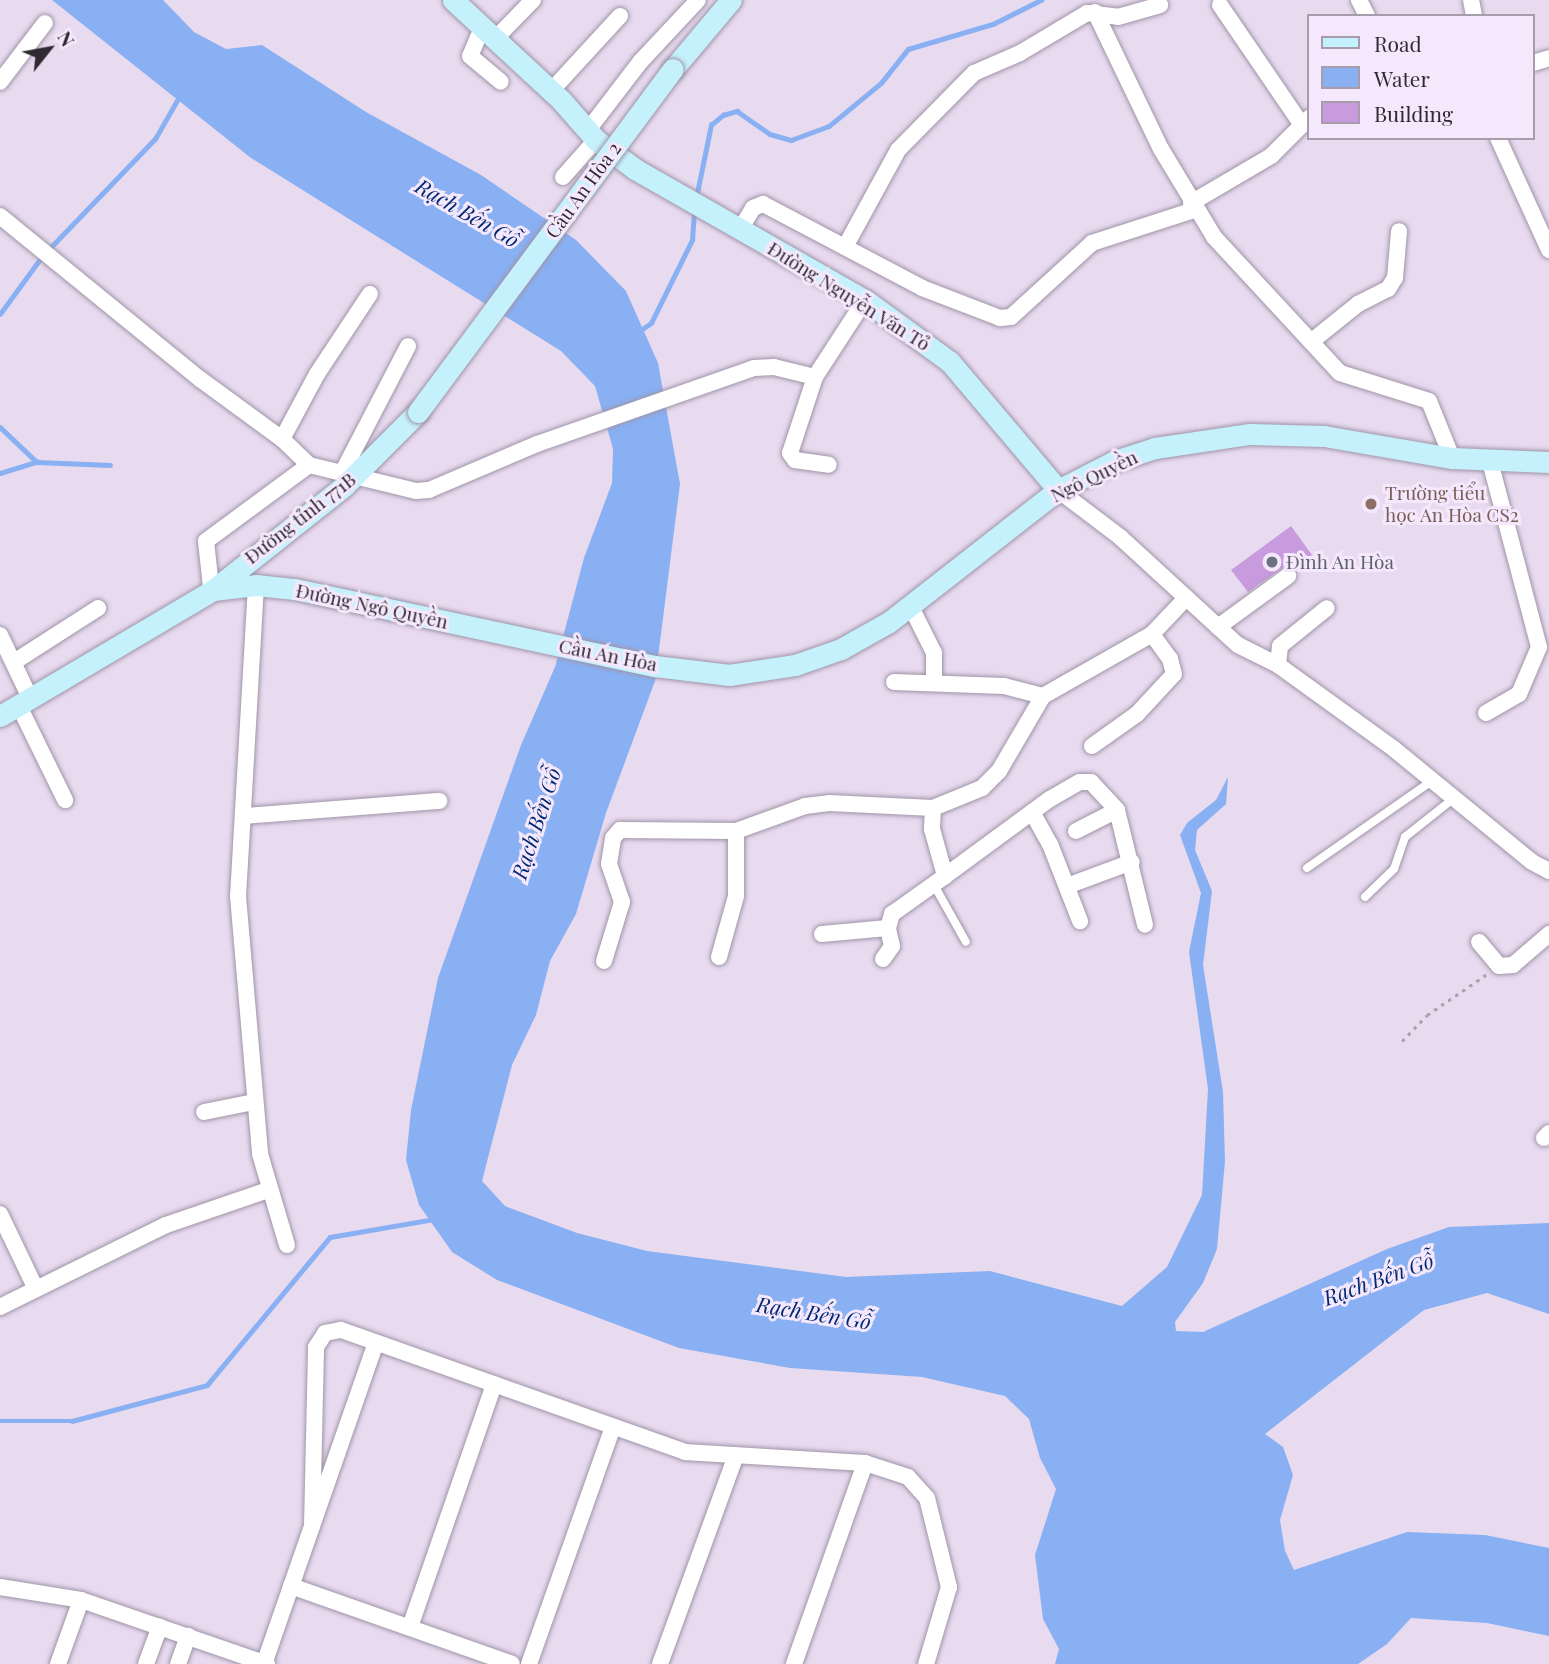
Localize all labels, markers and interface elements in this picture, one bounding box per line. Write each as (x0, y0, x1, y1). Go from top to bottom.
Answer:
north arrow (14, 14, 84, 84)
legend (1308, 14, 1535, 140)
text: N (52, 26, 82, 51)
text: Road (1374, 29, 1422, 57)
text: Water (1374, 64, 1430, 92)
text: Building (1374, 99, 1453, 127)
street label: Cầu An Hòa 2 (540, 137, 626, 243)
water label: Rạch Bến Gỗ (412, 172, 524, 252)
street label: Đường Nguyễn Văn Tỏ (763, 236, 935, 356)
street label: Ngô Quyền (1047, 445, 1141, 507)
street label: Đường tỉnh 771B (240, 467, 360, 569)
place label: Trường tiểu học An Hòa CS2 (1385, 482, 1520, 526)
marker: Trường tiểu học An Hòa CS2 (1363, 496, 1379, 512)
place label: Đình An Hòa (1286, 551, 1395, 573)
marker: Đình An Hòa (1264, 554, 1280, 570)
street label: Đường Ngô Quyền (294, 579, 450, 633)
street label: Cầu An Hòa (557, 634, 659, 676)
water label: Rạch Bến Gỗ (505, 764, 565, 882)
water label: Rạch Bến Gỗ (1319, 1246, 1437, 1310)
water label: Rạch Bến Gỗ (755, 1291, 873, 1333)

